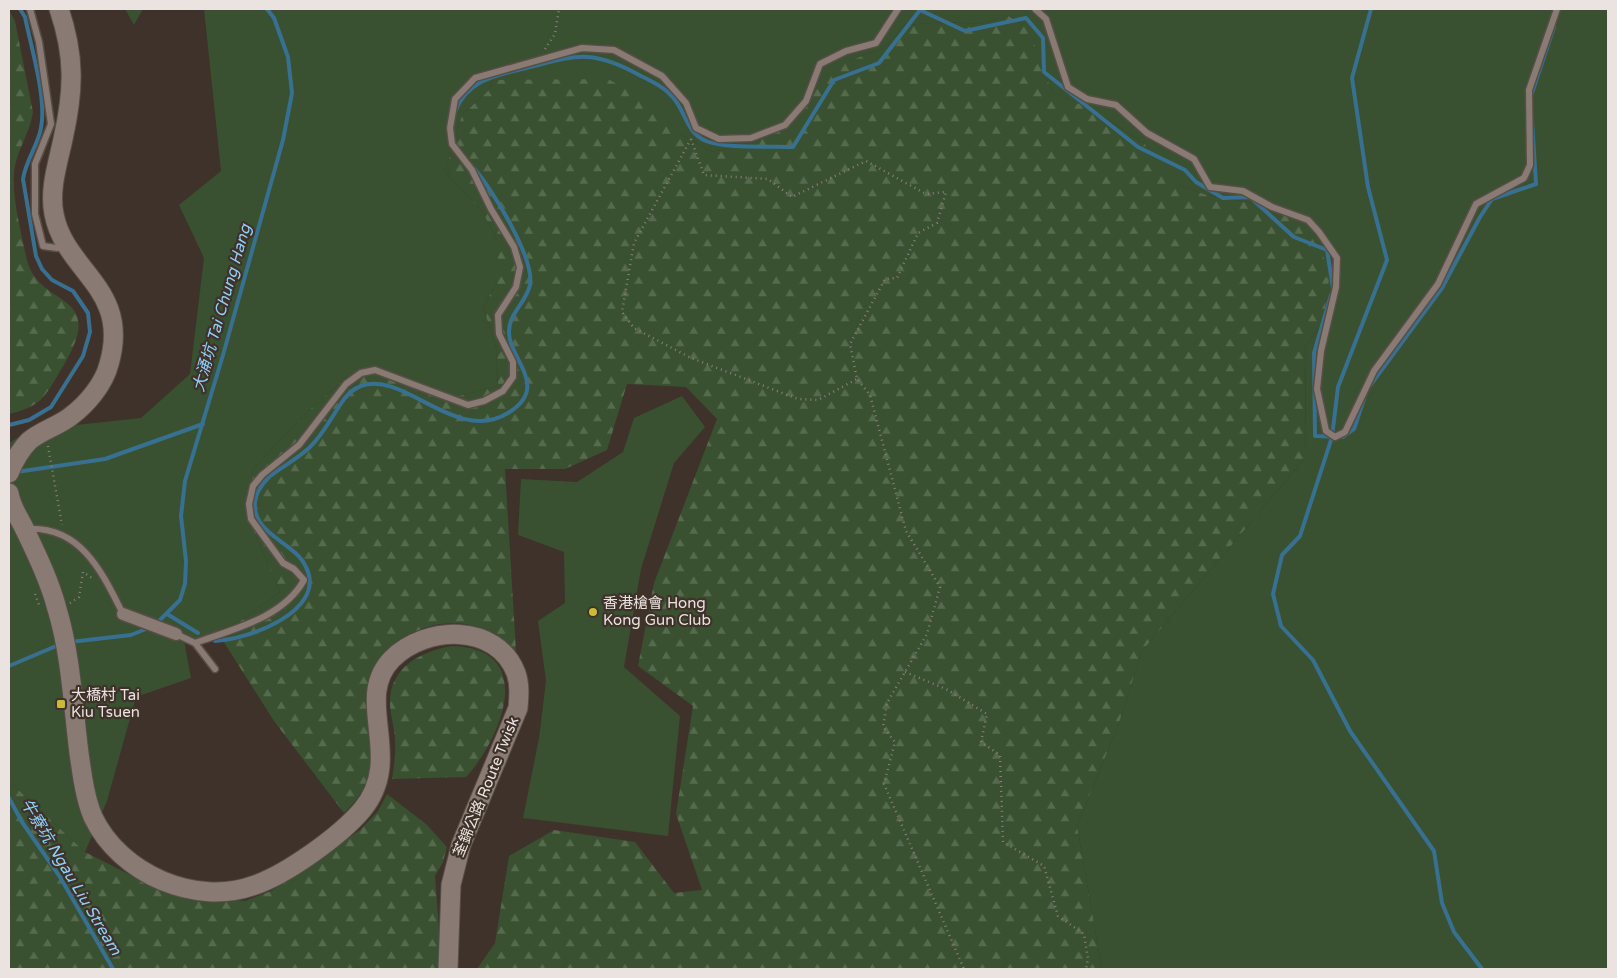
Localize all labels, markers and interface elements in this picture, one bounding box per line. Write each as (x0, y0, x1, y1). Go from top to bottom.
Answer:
water label: 大涌坑 Tai Chung Hang (189, 221, 256, 394)
place label: 香港槍會 Hong Kong Gun Club (603, 594, 711, 629)
marker: 香港槍會 Hong Kong Gun Club (587, 606, 599, 618)
place label: 大橋村 Tai Kiu Tsuen (71, 686, 140, 721)
marker: 大橋村 Tai Kiu Tsuen (55, 698, 67, 710)
street label: 荃錦公路 Route Twisk (450, 714, 522, 860)
water label: 牛寮坑 Ngau Liu Stream (16, 795, 126, 959)

